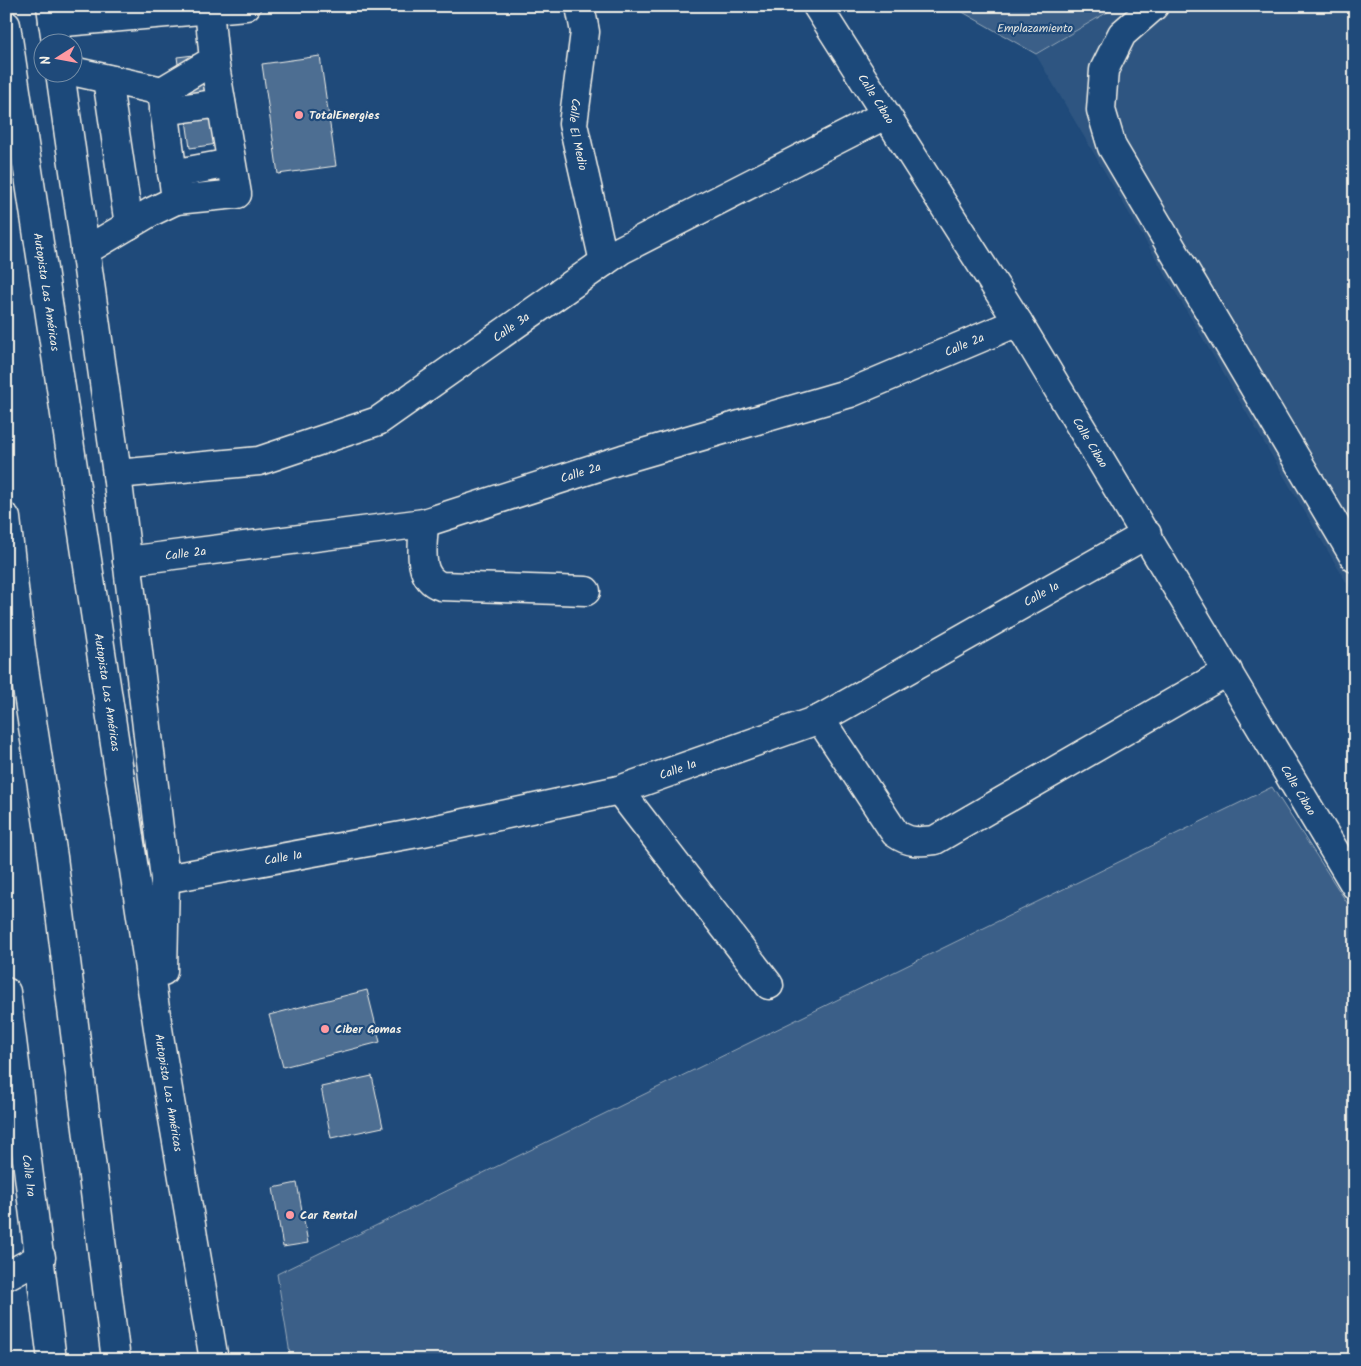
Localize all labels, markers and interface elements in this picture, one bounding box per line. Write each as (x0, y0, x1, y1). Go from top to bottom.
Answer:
park label: Emplazamiento (997, 19, 1073, 38)
north arrow (32, 32, 82, 82)
text: N (35, 54, 58, 67)
street label: Calle Cibao (853, 70, 899, 128)
street label: Calle El Medio (563, 97, 593, 172)
place label: TotalEnergies (309, 106, 380, 125)
marker: TotalEnergies (293, 109, 305, 121)
street label: Autopista Las Américas (28, 232, 65, 352)
street label: Calle 3a (489, 307, 534, 347)
street label: Calle 2a (941, 328, 988, 362)
street label: Calle Cibao (1068, 413, 1113, 472)
street label: Calle 2a (558, 457, 604, 488)
street label: Calle 2a (164, 541, 208, 566)
street label: Calle 1a (1020, 576, 1063, 612)
street label: Autopista Las Américas (89, 632, 125, 753)
street label: Calle 1a (656, 754, 699, 785)
street label: Calle Cibao (1276, 761, 1321, 819)
street label: Calle 1a (262, 845, 304, 870)
place label: Ciber Gomas (335, 1020, 402, 1039)
marker: Ciber Gomas (319, 1023, 331, 1035)
street label: Autopista Las Américas (149, 1032, 188, 1153)
street label: Calle 1ra (17, 1153, 41, 1198)
place label: Car Rental (300, 1206, 358, 1225)
marker: Car Rental (284, 1209, 296, 1221)

